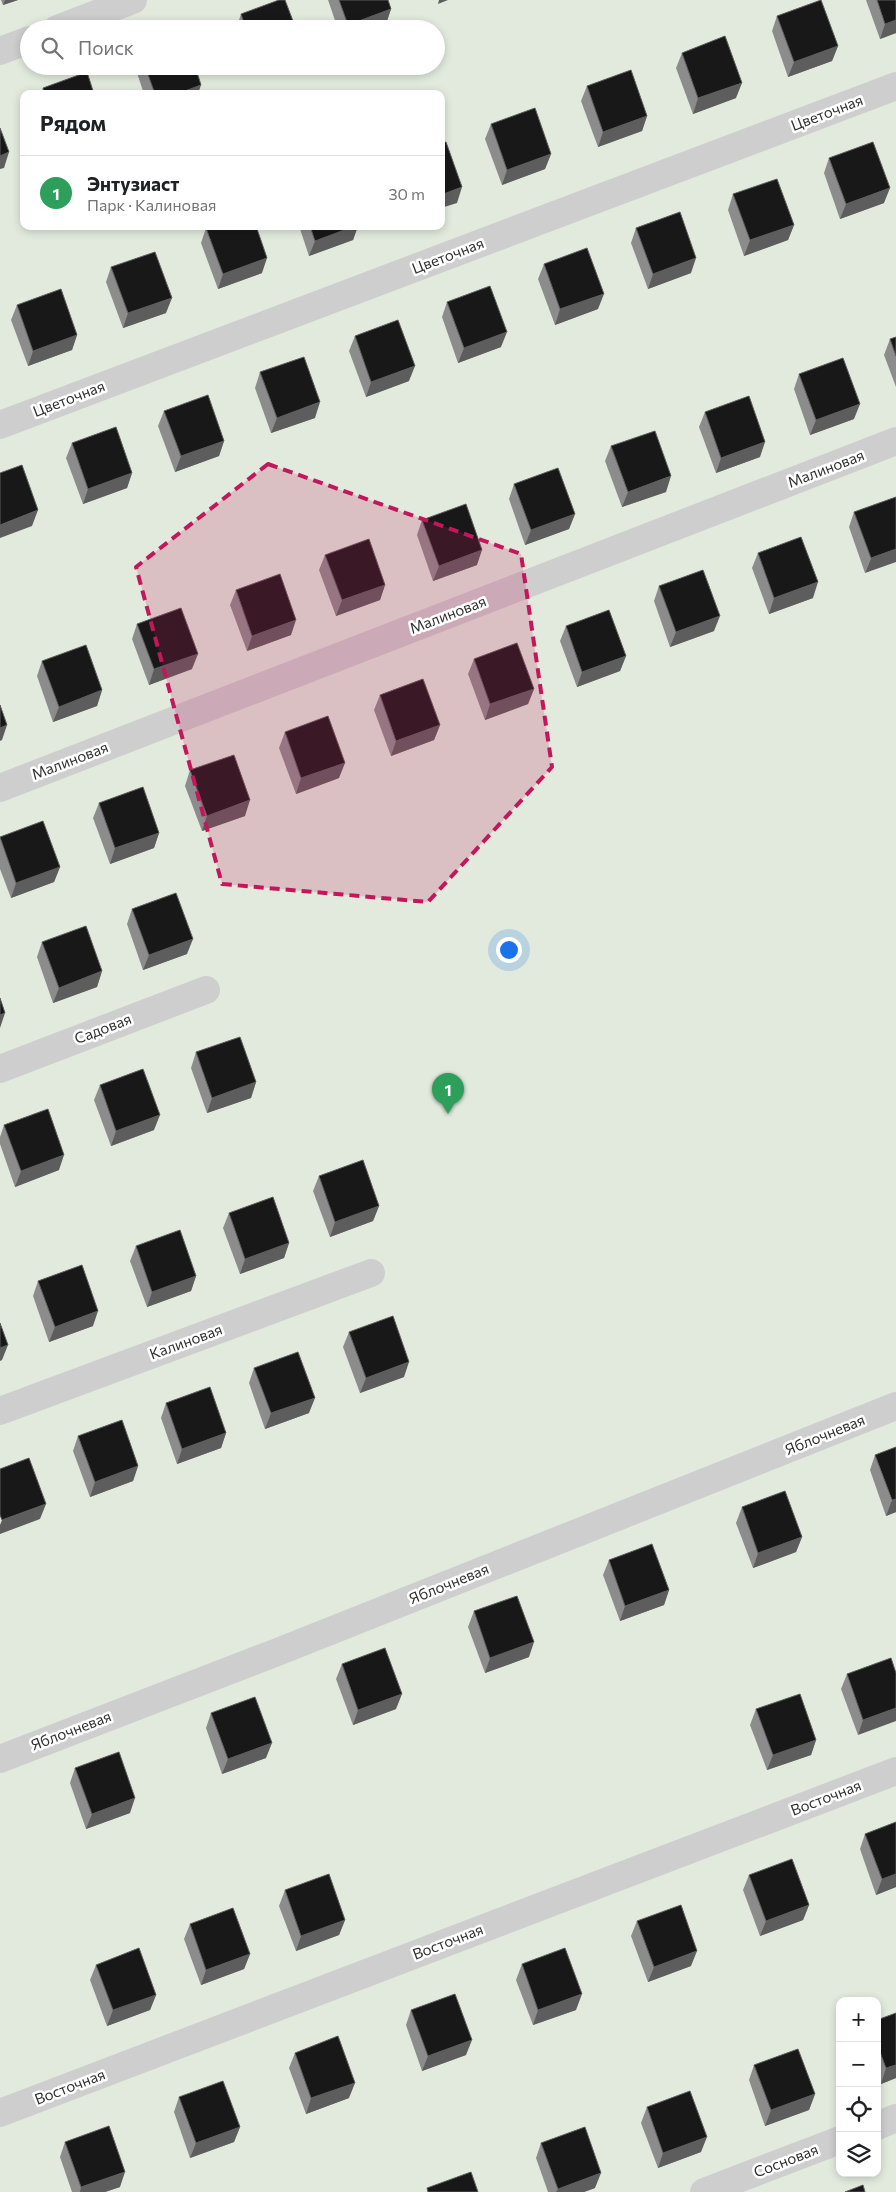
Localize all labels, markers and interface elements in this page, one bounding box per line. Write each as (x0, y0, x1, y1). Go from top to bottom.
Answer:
search box (20, 20, 445, 75)
icon: search (38, 34, 66, 62)
text: Поиск (78, 36, 134, 59)
street label: Цветочная (788, 90, 865, 134)
text: Рядом (40, 110, 106, 135)
text: Энтузиаст (87, 172, 179, 195)
text: 1 (52, 184, 60, 203)
text: 30 m (388, 184, 425, 203)
text: Парк · Калиновая (87, 195, 216, 214)
street label: Цветочная (409, 233, 486, 277)
street label: Цветочная (30, 376, 107, 420)
street label: Малиновая (785, 445, 866, 491)
street label: Малиновая (407, 591, 488, 637)
street label: Малиновая (29, 737, 110, 783)
your location (496, 937, 522, 963)
street label: Садовая (72, 1009, 134, 1047)
pin: 1 (432, 1073, 464, 1114)
street label: Калиновая (147, 1320, 225, 1363)
street label: Яблочневая (782, 1410, 867, 1458)
street label: Яблочневая (406, 1559, 491, 1607)
street label: Яблочневая (28, 1706, 113, 1754)
street label: Восточная (788, 1775, 863, 1819)
street label: Восточная (410, 1919, 485, 1963)
map controls (836, 1997, 881, 2177)
button: + (836, 1997, 881, 2042)
button: − (836, 2042, 881, 2087)
street label: Восточная (32, 2064, 107, 2108)
button: locate (836, 2087, 881, 2132)
button: layers (836, 2132, 881, 2177)
street label: Сосновая (751, 2140, 821, 2181)

